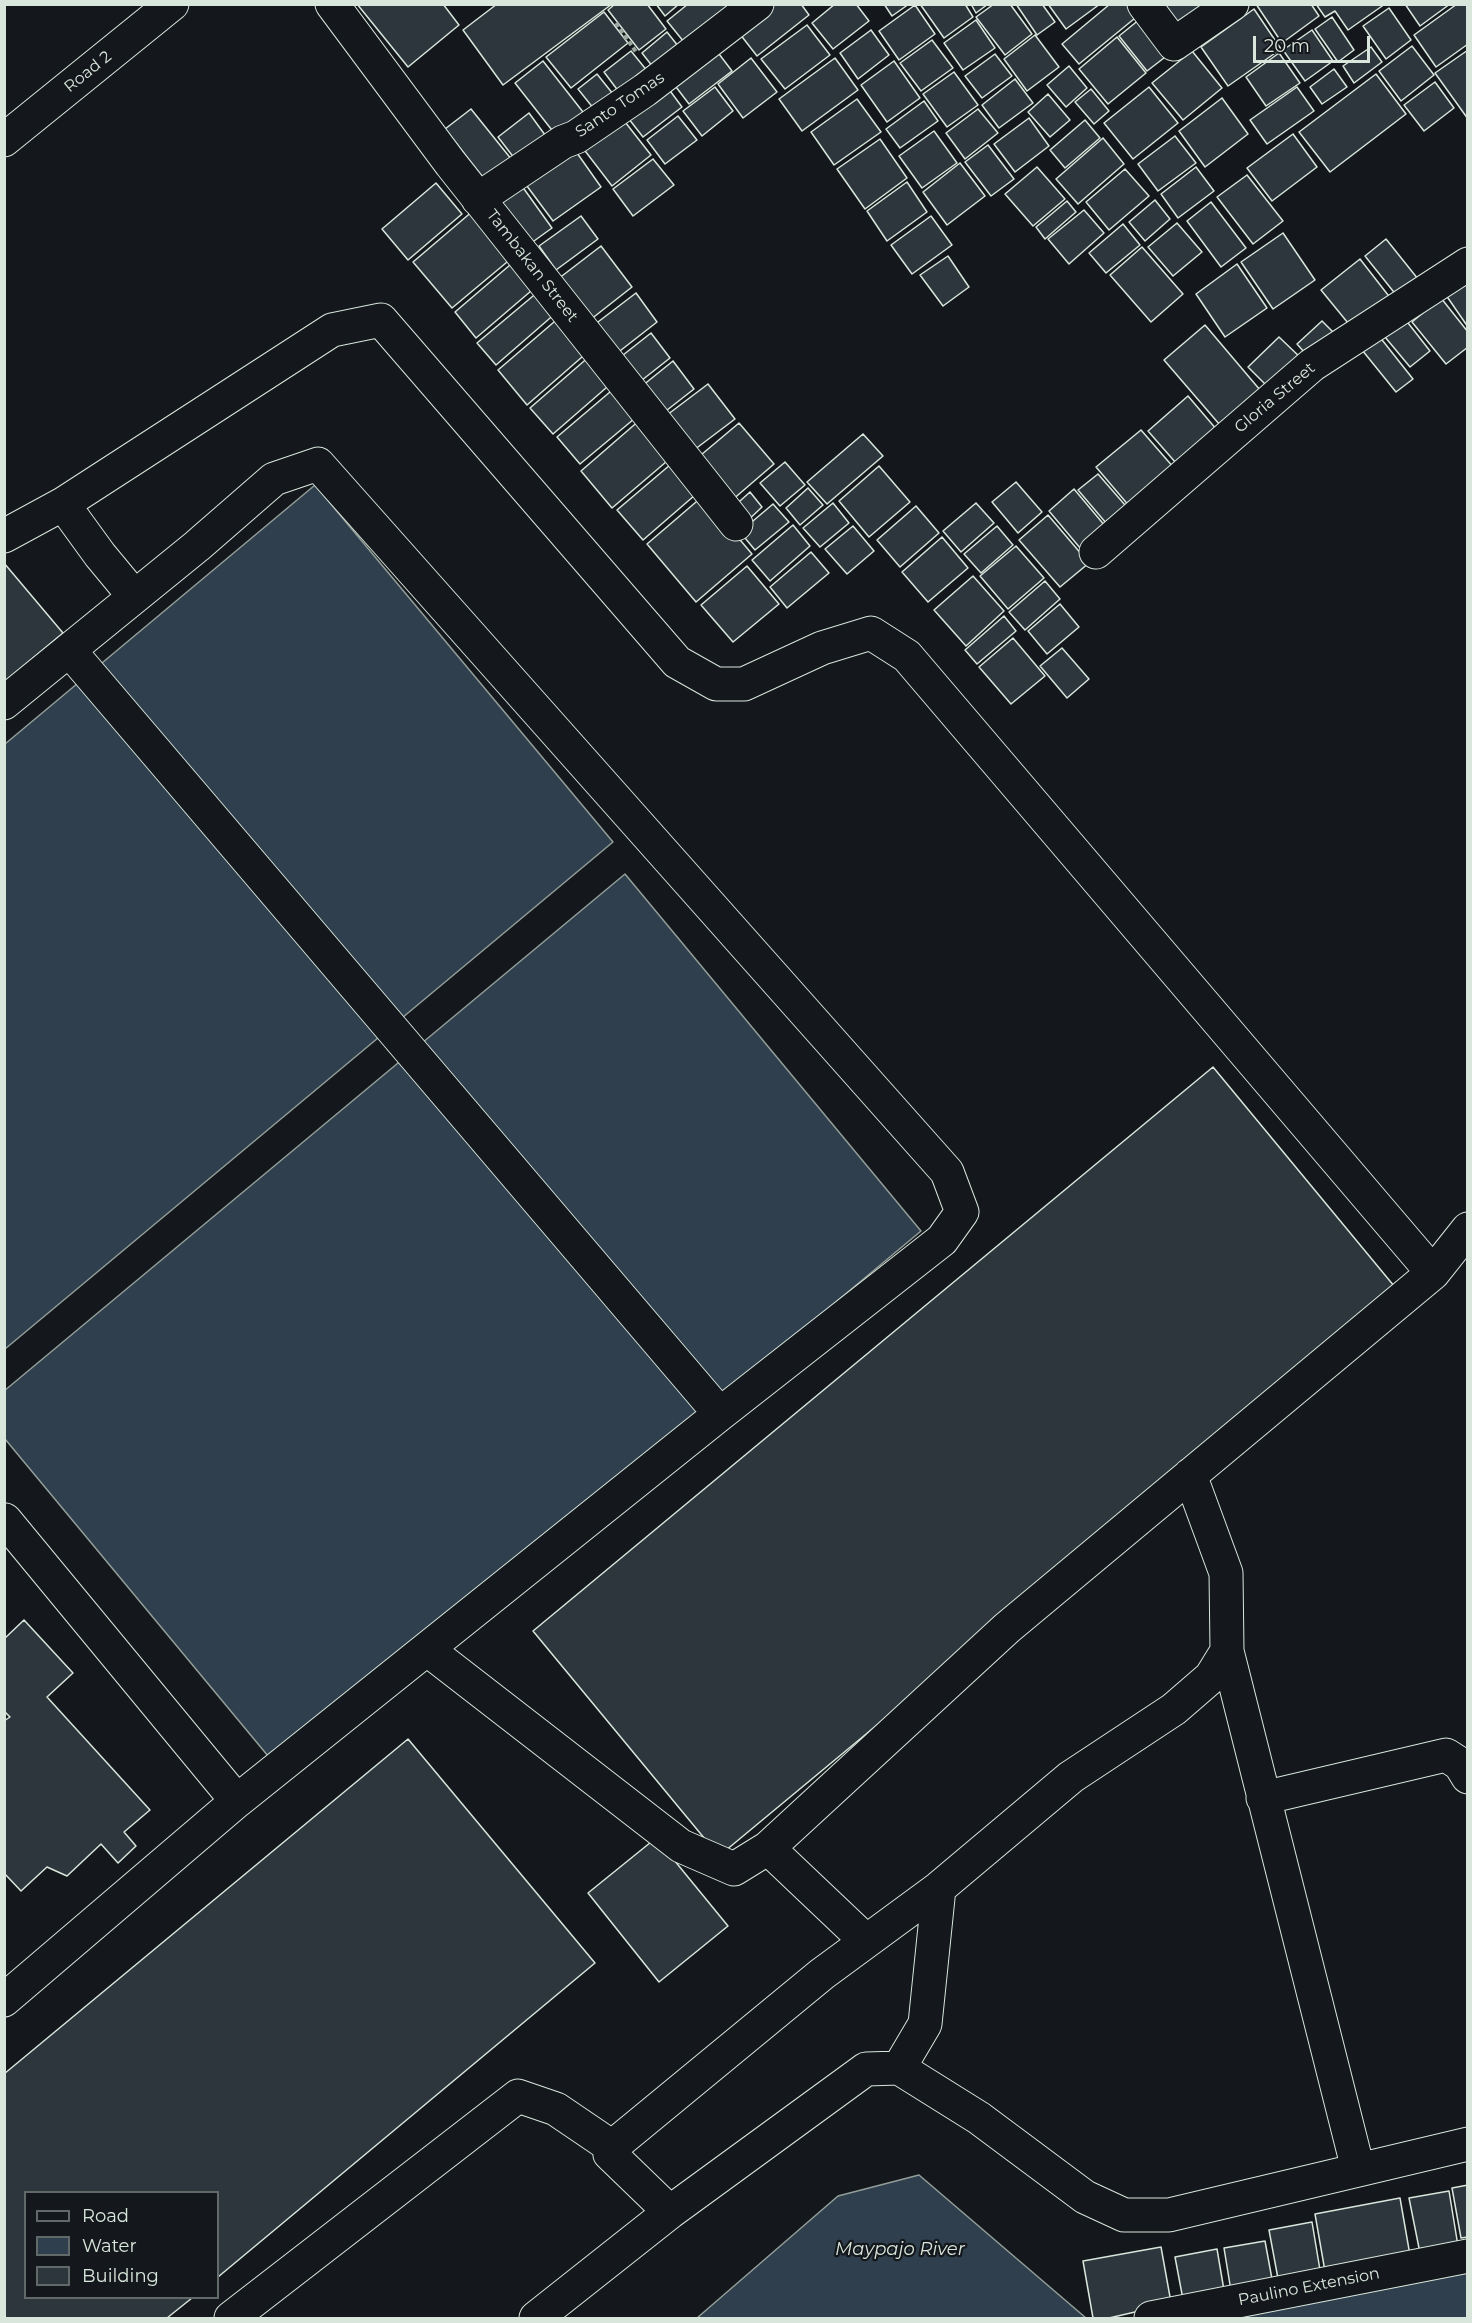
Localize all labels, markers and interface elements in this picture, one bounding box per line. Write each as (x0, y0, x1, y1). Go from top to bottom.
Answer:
scale bar (1256, 24, 1373, 62)
text: 20 m (1264, 35, 1310, 57)
street label: Road 2 (61, 47, 115, 97)
street label: Santo Tomas (572, 68, 668, 142)
street label: Tambakan Street (482, 206, 582, 326)
street label: Gloria Street (1231, 359, 1319, 437)
legend (24, 2191, 219, 2299)
text: Road (82, 2205, 129, 2227)
text: Water (82, 2235, 137, 2257)
water label: Maypajo River (835, 2239, 965, 2261)
street label: Paulino Extension (1237, 2264, 1381, 2310)
text: Building (82, 2265, 159, 2287)

